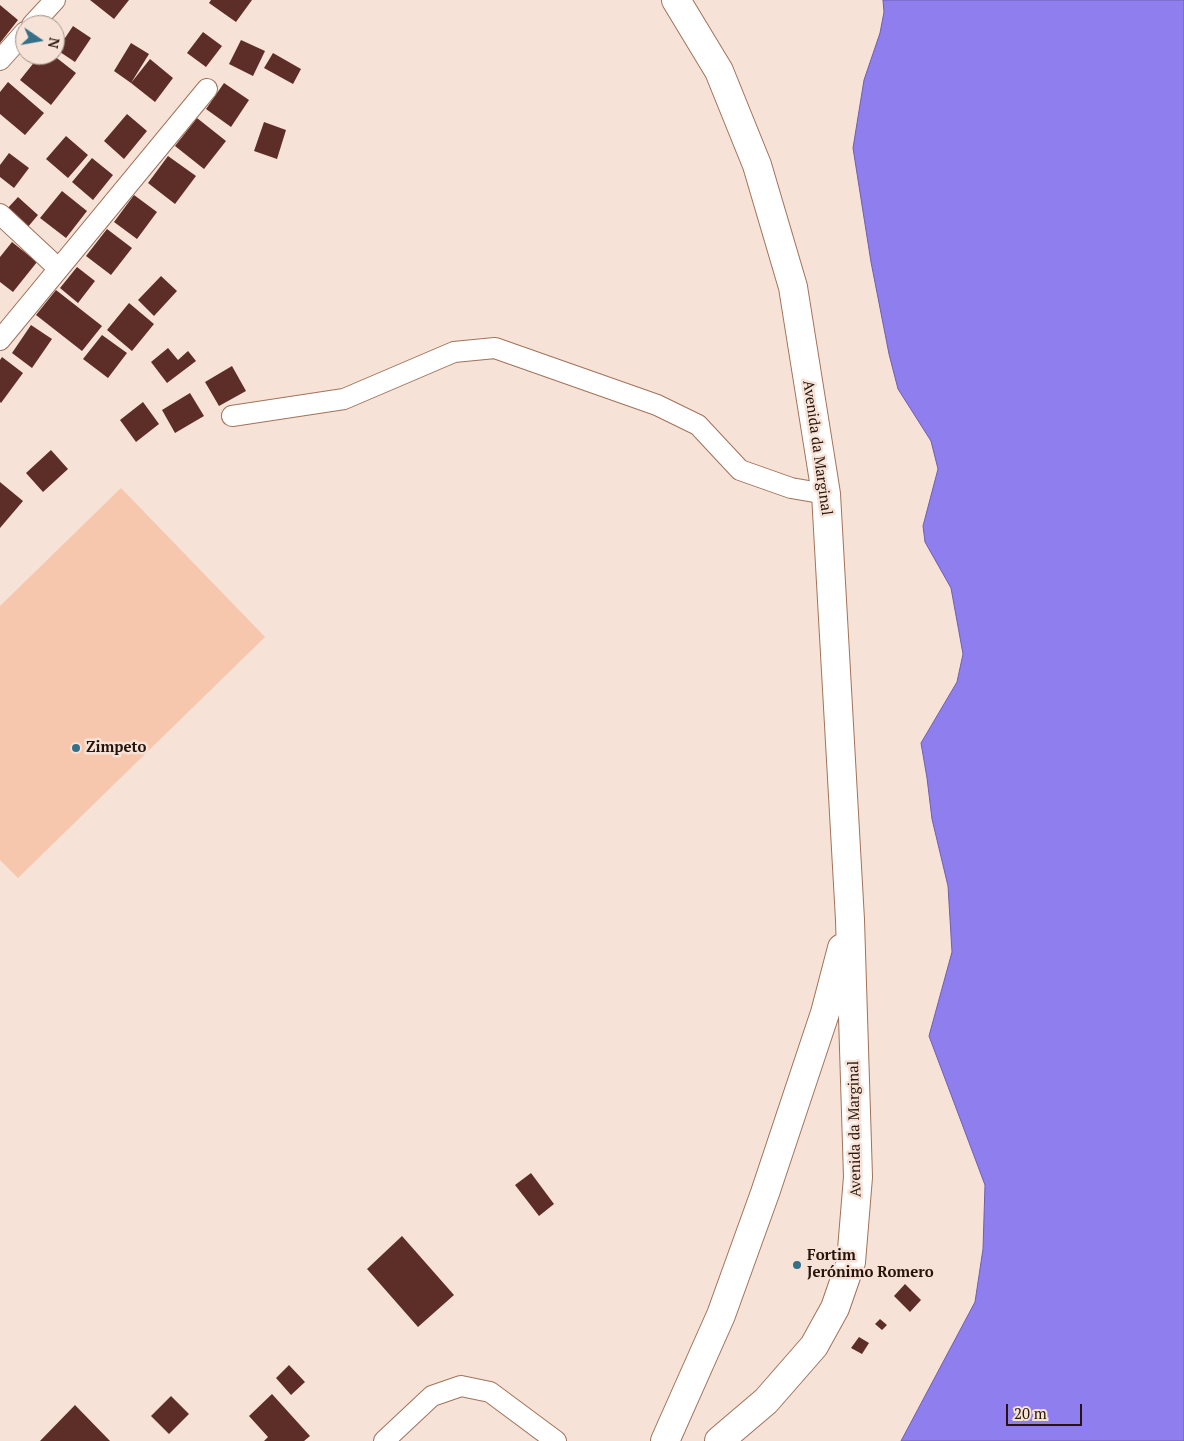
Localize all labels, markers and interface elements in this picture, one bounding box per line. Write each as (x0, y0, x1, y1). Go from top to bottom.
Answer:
north arrow (15, 15, 65, 65)
text: N (44, 36, 65, 50)
street label: Avenida da Marginal (799, 379, 835, 517)
place label: Zimpeto (86, 739, 146, 757)
marker: Zimpeto (70, 742, 82, 754)
street label: Avenida da Marginal (845, 1061, 865, 1197)
place label: Fortim Jerónimo Romero (807, 1247, 934, 1282)
marker: Fortim Jerónimo Romero (791, 1259, 803, 1271)
scale bar (1009, 1394, 1085, 1426)
text: 20 m (1014, 1403, 1047, 1423)

